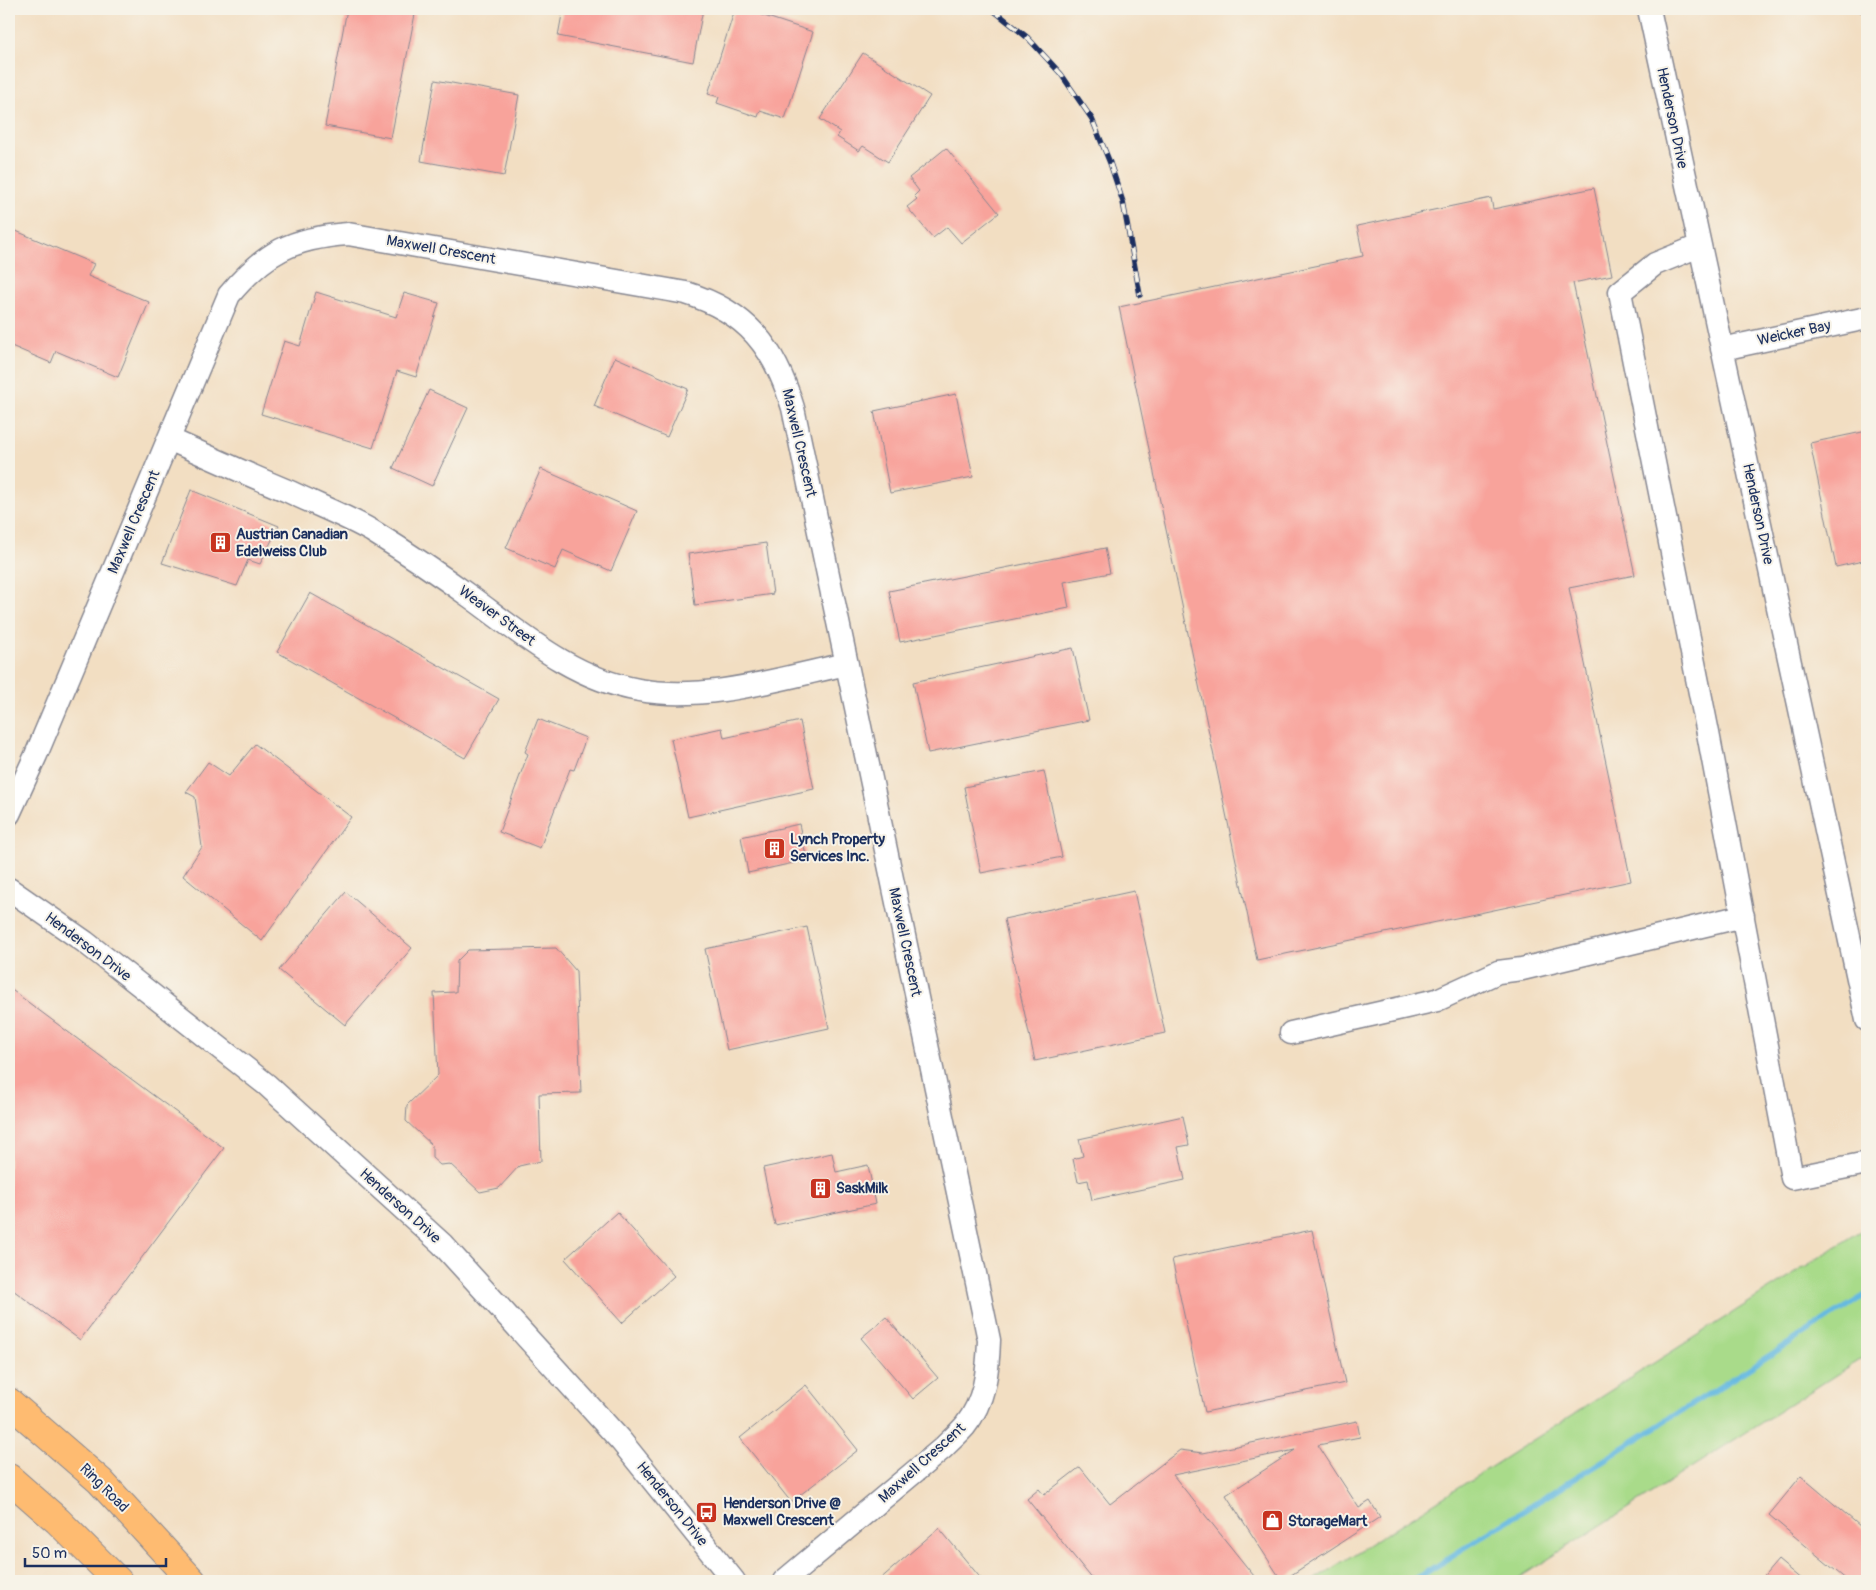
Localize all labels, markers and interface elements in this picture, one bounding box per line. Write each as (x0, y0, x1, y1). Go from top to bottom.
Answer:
street label: Henderson Drive (1652, 66, 1692, 171)
street label: Maxwell Crescent (385, 231, 498, 269)
street label: Weicker Bay (1756, 316, 1833, 350)
street label: Maxwell Crescent (777, 387, 821, 500)
street label: Henderson Drive (1738, 462, 1778, 567)
street label: Maxwell Crescent (104, 466, 165, 577)
place label: Austrian Canadian Edelweiss Club (236, 525, 349, 561)
building icon: Austrian Canadian Edelweiss Club (208, 531, 232, 555)
street label: Weaver Street (455, 582, 540, 651)
place label: Lynch Property Services Inc. (790, 830, 885, 866)
building icon: Lynch Property Services Inc. (762, 836, 786, 860)
street label: Maxwell Crescent (884, 886, 926, 999)
street label: Henderson Drive (41, 908, 135, 986)
street label: Henderson Drive (355, 1164, 445, 1248)
building icon: SaskMilk (808, 1176, 832, 1200)
place label: SaskMilk (836, 1179, 889, 1198)
street label: Maxwell Crescent (875, 1418, 970, 1507)
street label: Henderson Drive (632, 1458, 712, 1551)
street label: Ring Road (76, 1460, 132, 1516)
place label: Henderson Drive @ Maxwell Crescent (723, 1494, 841, 1530)
bus stop icon: Henderson Drive @ Maxwell Crescent (695, 1500, 719, 1524)
shop icon: StorageMart (1260, 1509, 1284, 1533)
place label: StorageMart (1288, 1512, 1368, 1531)
scale bar (25, 1535, 166, 1567)
text: 50 m (32, 1544, 67, 1563)

